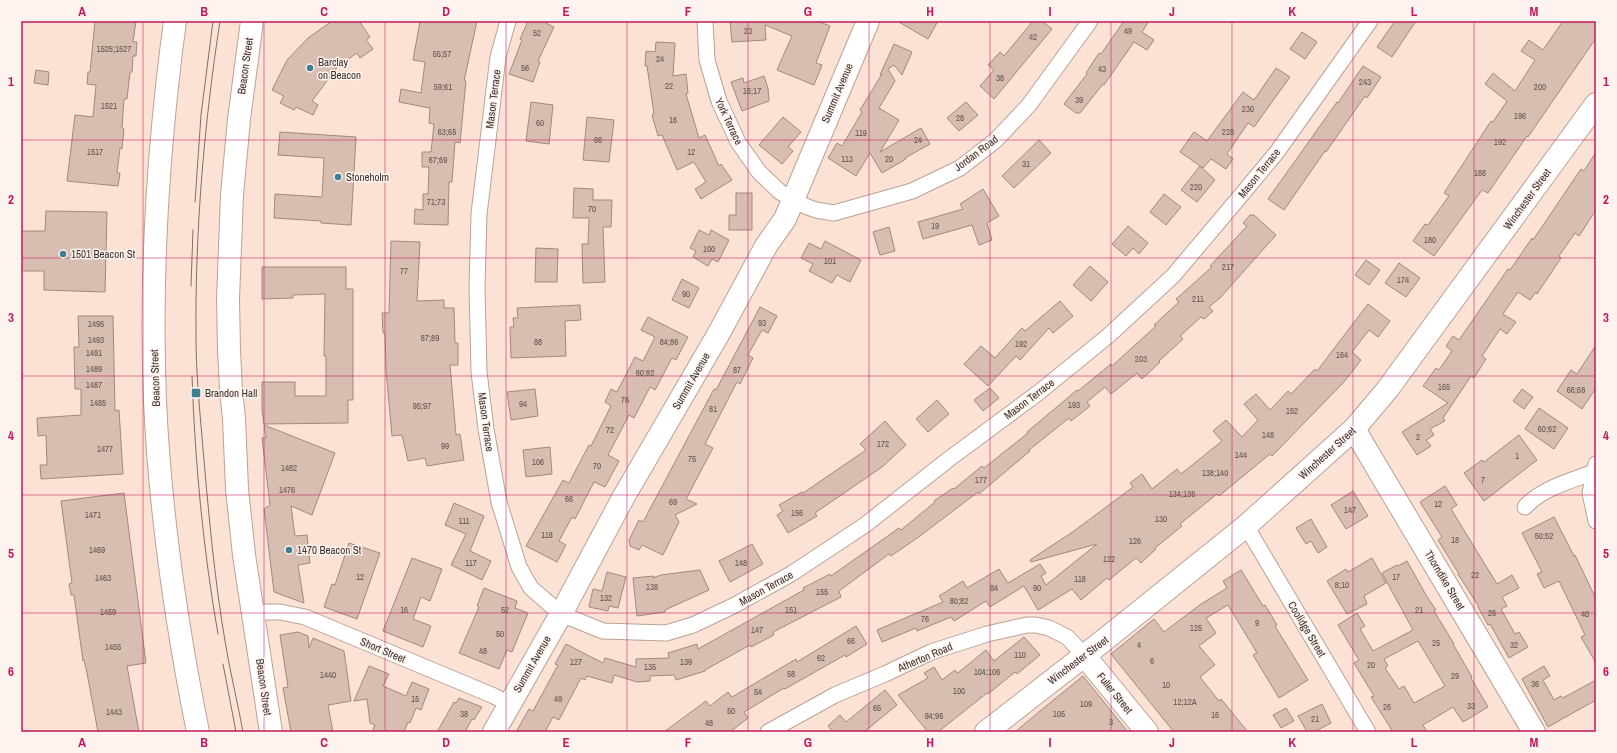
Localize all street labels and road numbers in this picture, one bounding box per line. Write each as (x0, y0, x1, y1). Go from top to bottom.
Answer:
street label: Beacon Street (234, 36, 256, 95)
street label: Summit Avenue (818, 61, 856, 125)
street label: Mason Terrace (482, 69, 504, 129)
street label: York Terrace (712, 95, 746, 147)
street label: Jordan Road (951, 132, 1001, 174)
street label: Mason Terrace (1235, 145, 1283, 201)
street label: Winchester Street (1500, 165, 1554, 232)
street label: Beacon Street (147, 349, 163, 407)
street label: Summit Avenue (669, 350, 713, 412)
street label: Mason Terrace (1001, 376, 1057, 422)
street label: Mason Terrace (475, 392, 497, 452)
street label: Winchester Street (1295, 423, 1359, 482)
street label: Thorndike Street (1422, 548, 1469, 613)
street label: Mason Terrace (737, 567, 795, 609)
street label: Coolidge Street (1285, 599, 1329, 660)
street label: Winchester Street (1045, 632, 1111, 687)
street label: Summit Avenue (510, 633, 554, 695)
street label: Short Street (358, 634, 408, 666)
street label: Atherton Road (895, 639, 955, 675)
street label: Beacon Street (253, 658, 275, 717)
street label: Fuller Street (1094, 670, 1136, 717)

